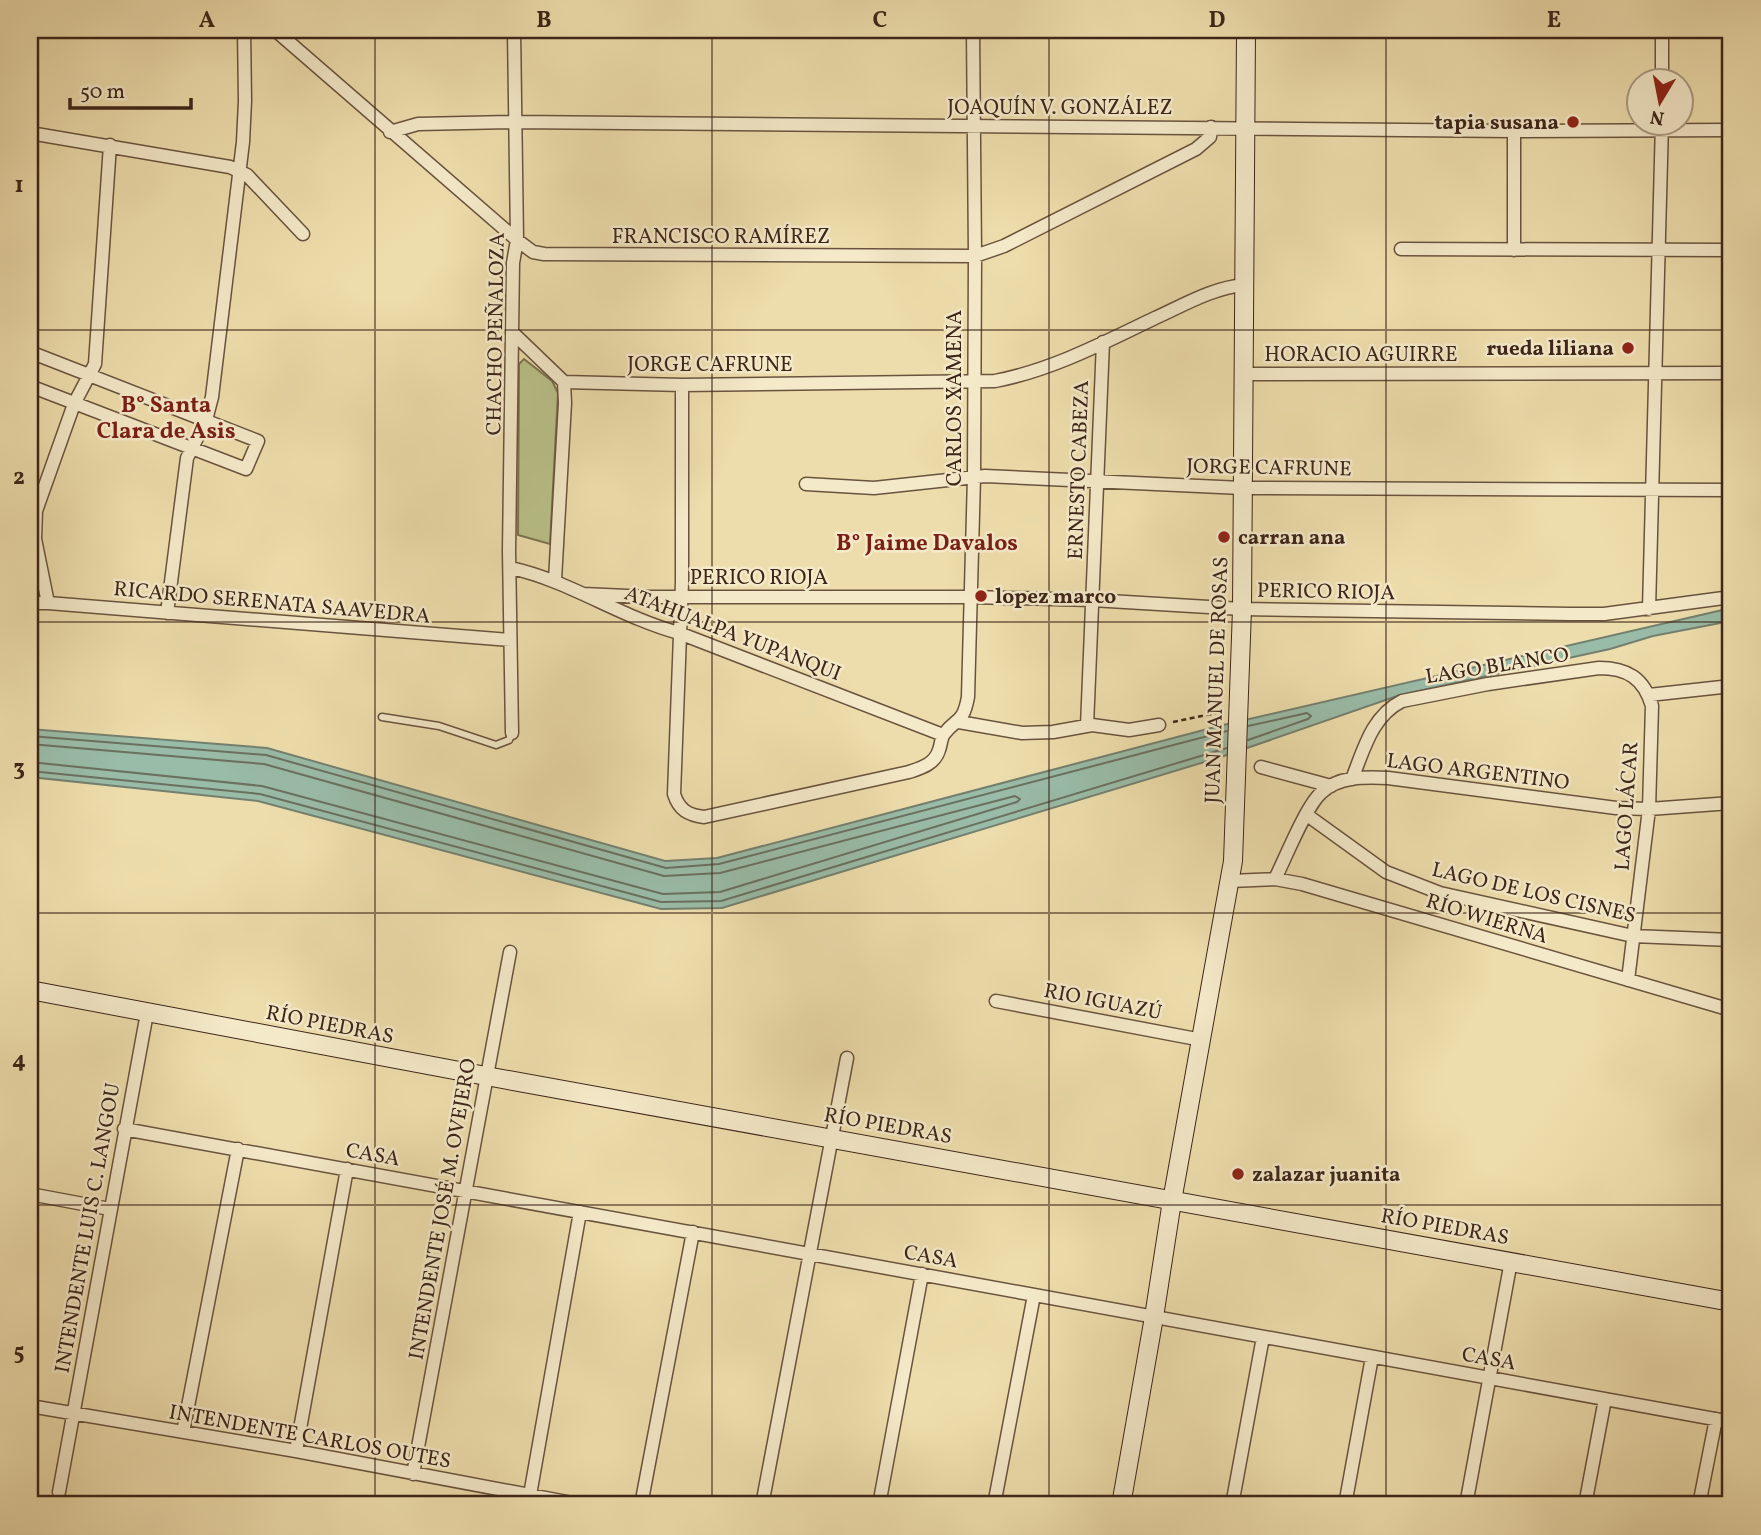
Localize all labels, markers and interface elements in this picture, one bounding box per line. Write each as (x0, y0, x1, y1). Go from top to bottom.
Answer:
text: A (199, 5, 215, 37)
text: B (536, 5, 552, 37)
text: C (873, 5, 887, 37)
text: D (1209, 5, 1226, 37)
text: E (1547, 5, 1561, 37)
scale bar (70, 66, 191, 110)
north arrow (1624, 66, 1694, 136)
text: 50 m (80, 78, 125, 107)
street label: JOAQUÍN V. GONZÁLEZ (947, 94, 1173, 123)
text: N (1648, 103, 1666, 131)
place label: tapia susana (1434, 109, 1559, 138)
marker: tapia susana (1565, 114, 1581, 130)
text: 1 (14, 170, 24, 202)
street label: FRANCISCO RAMÍREZ (612, 223, 830, 252)
street label: CHACHO PEÑALOZA (480, 232, 513, 436)
street label: CARLOS XAMENA (941, 310, 970, 486)
place label: rueda liliana (1486, 335, 1614, 364)
marker: rueda liliana (1620, 340, 1636, 356)
street label: HORACIO AGUIRRE (1264, 341, 1458, 370)
street label: JORGE CAFRUNE (627, 351, 793, 380)
street label: ERNESTO CABEZA (1062, 380, 1097, 560)
district label: B° Santa Clara de Asis (96, 390, 236, 448)
street label: JORGE CAFRUNE (1186, 453, 1352, 484)
text: 2 (13, 462, 25, 494)
place label: carran ana (1238, 524, 1345, 553)
district label: B° Jaime Davalos (836, 528, 1018, 560)
marker: carran ana (1216, 529, 1232, 545)
street label: JUAN MANUEL DE ROSAS (1199, 556, 1236, 804)
street label: PERICO RIOJA (690, 564, 828, 593)
street label: RICARDO SERENATA SAAVEDRA (112, 575, 432, 632)
street label: PERICO RIOJA (1257, 577, 1396, 608)
street label: ATAHUALPA YUPANQUI (620, 580, 845, 689)
place label: lopez marco (995, 583, 1116, 612)
marker: lopez marco (973, 588, 989, 604)
street label: LAGO BLANCO (1423, 641, 1571, 692)
street label: LAGO LÁCAR (1609, 740, 1646, 872)
street label: LAGO ARGENTINO (1385, 747, 1571, 798)
text: 3 (13, 753, 25, 785)
street label: LAGO DE LOS CISNES (1429, 856, 1639, 931)
street label: RÍO WIERNA (1422, 887, 1551, 952)
street label: RIO IGUAZÚ (1041, 977, 1164, 1028)
street label: RÍO PIEDRAS (263, 999, 396, 1052)
text: 4 (12, 1045, 26, 1077)
street label: INTENDENTE JOSÉ M. OVEJERO (403, 1056, 484, 1362)
street label: INTENDENTE LUIS C. LANGOU (49, 1081, 128, 1376)
street label: RÍO PIEDRAS (821, 1101, 954, 1152)
street label: CASA (343, 1136, 402, 1175)
place label: zalazar juanita (1252, 1161, 1401, 1190)
marker: zalazar juanita (1230, 1166, 1246, 1182)
street label: RÍO PIEDRAS (1378, 1202, 1511, 1253)
street label: CASA (901, 1238, 960, 1277)
text: 5 (13, 1337, 25, 1369)
street label: CASA (1459, 1340, 1518, 1379)
street label: INTENDENTE CARLOS OUTES (166, 1398, 453, 1477)

